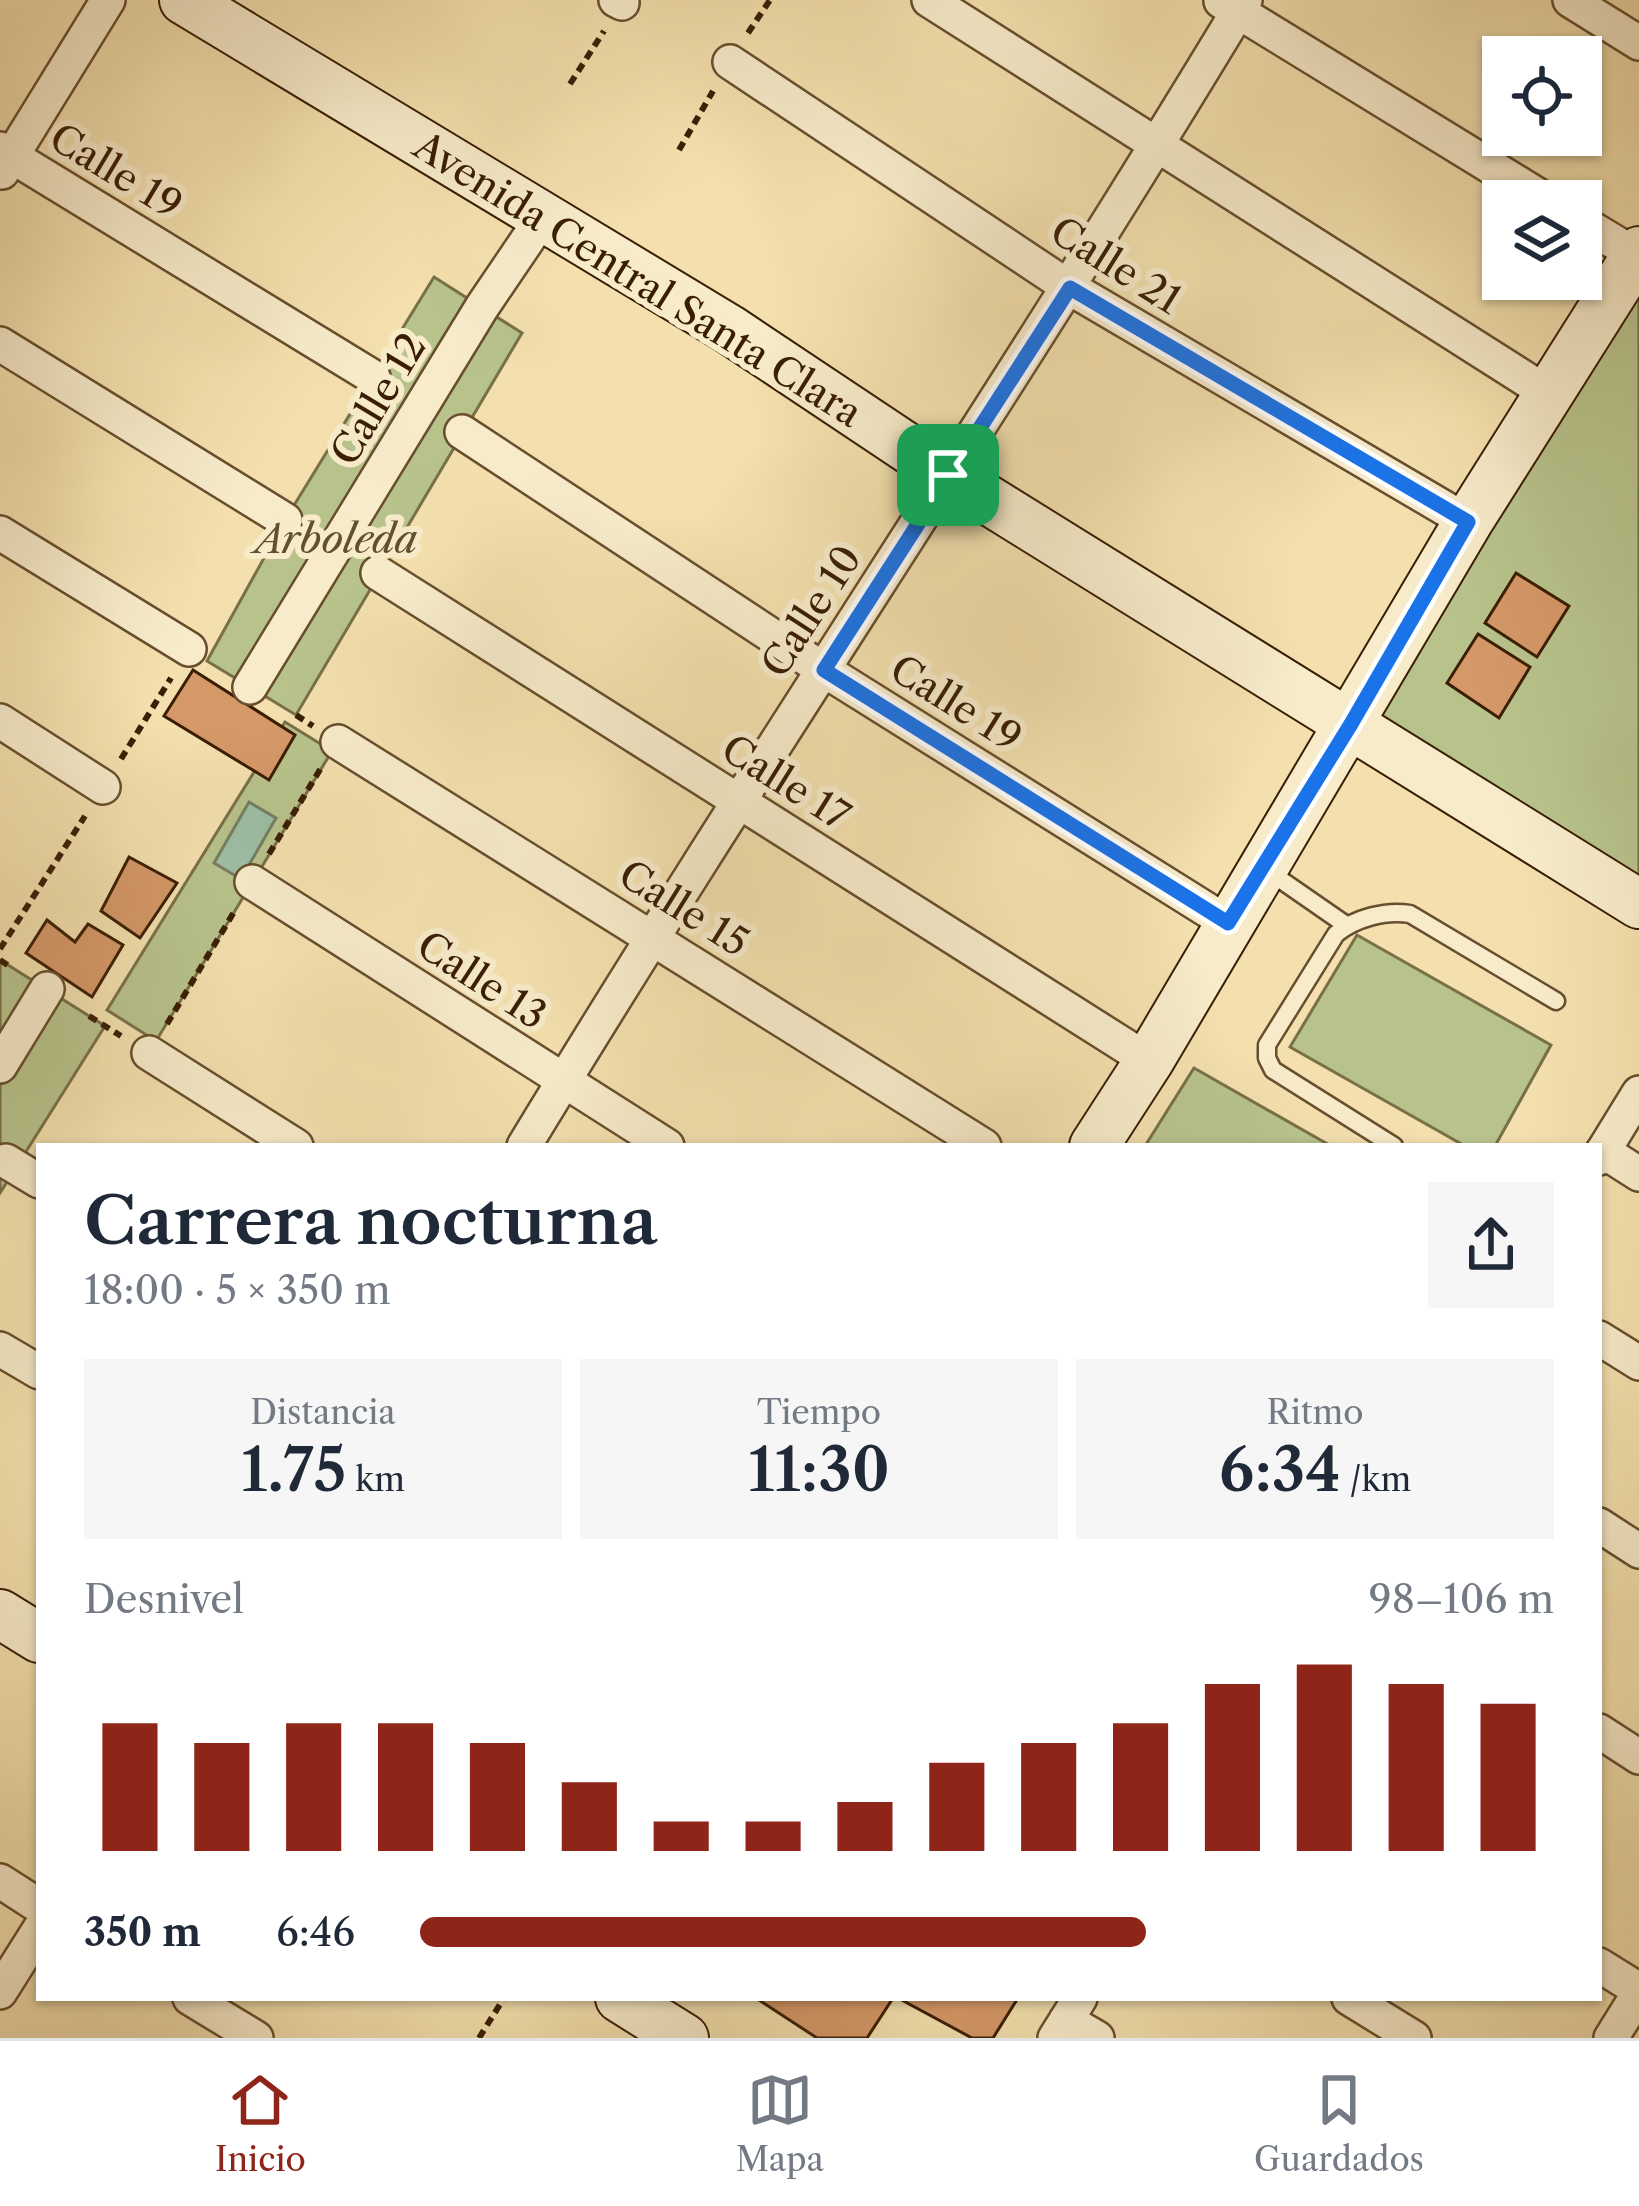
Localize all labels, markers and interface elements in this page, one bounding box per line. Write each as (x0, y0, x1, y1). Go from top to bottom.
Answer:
map controls (1482, 36, 1602, 300)
button: locate (1482, 36, 1602, 156)
street label: Calle 19 (41, 113, 191, 229)
street label: Avenida Central Santa Clara (404, 121, 871, 437)
button: layers (1482, 180, 1602, 300)
street label: Calle 21 (1042, 206, 1190, 324)
street label: Calle 12 (320, 325, 436, 473)
pin (897, 424, 999, 526)
icon: arrive (915, 442, 981, 508)
park label: Arboleda (249, 515, 418, 563)
street label: Calle 10 (751, 536, 871, 686)
street label: Calle 19 (882, 644, 1030, 762)
street label: Calle 17 (713, 724, 859, 840)
street label: Calle 15 (610, 850, 758, 966)
street label: Calle 13 (409, 921, 555, 1039)
text: Carrera nocturna (84, 1180, 658, 1261)
button: share (1428, 1182, 1554, 1308)
text: 18:00 · 5 × 350 m (84, 1266, 391, 1314)
text: Distancia (250, 1392, 396, 1433)
text: Tiempo (757, 1392, 881, 1433)
text: Ritmo (1267, 1392, 1363, 1433)
text: 1.75 (241, 1433, 346, 1507)
text: 11:30 (748, 1433, 890, 1507)
text: 6:34 (1219, 1433, 1341, 1507)
text: km (346, 1459, 405, 1500)
text: /km (1341, 1459, 1411, 1500)
text: Desnivel (84, 1575, 244, 1623)
text: 98–106 m (1369, 1575, 1554, 1623)
text: 350 m (84, 1908, 201, 1956)
text: 6:46 (276, 1908, 355, 1956)
tab: Inicio (215, 2067, 306, 2180)
tab: Mapa (736, 2067, 824, 2180)
tab: Guardados (1254, 2067, 1424, 2180)

